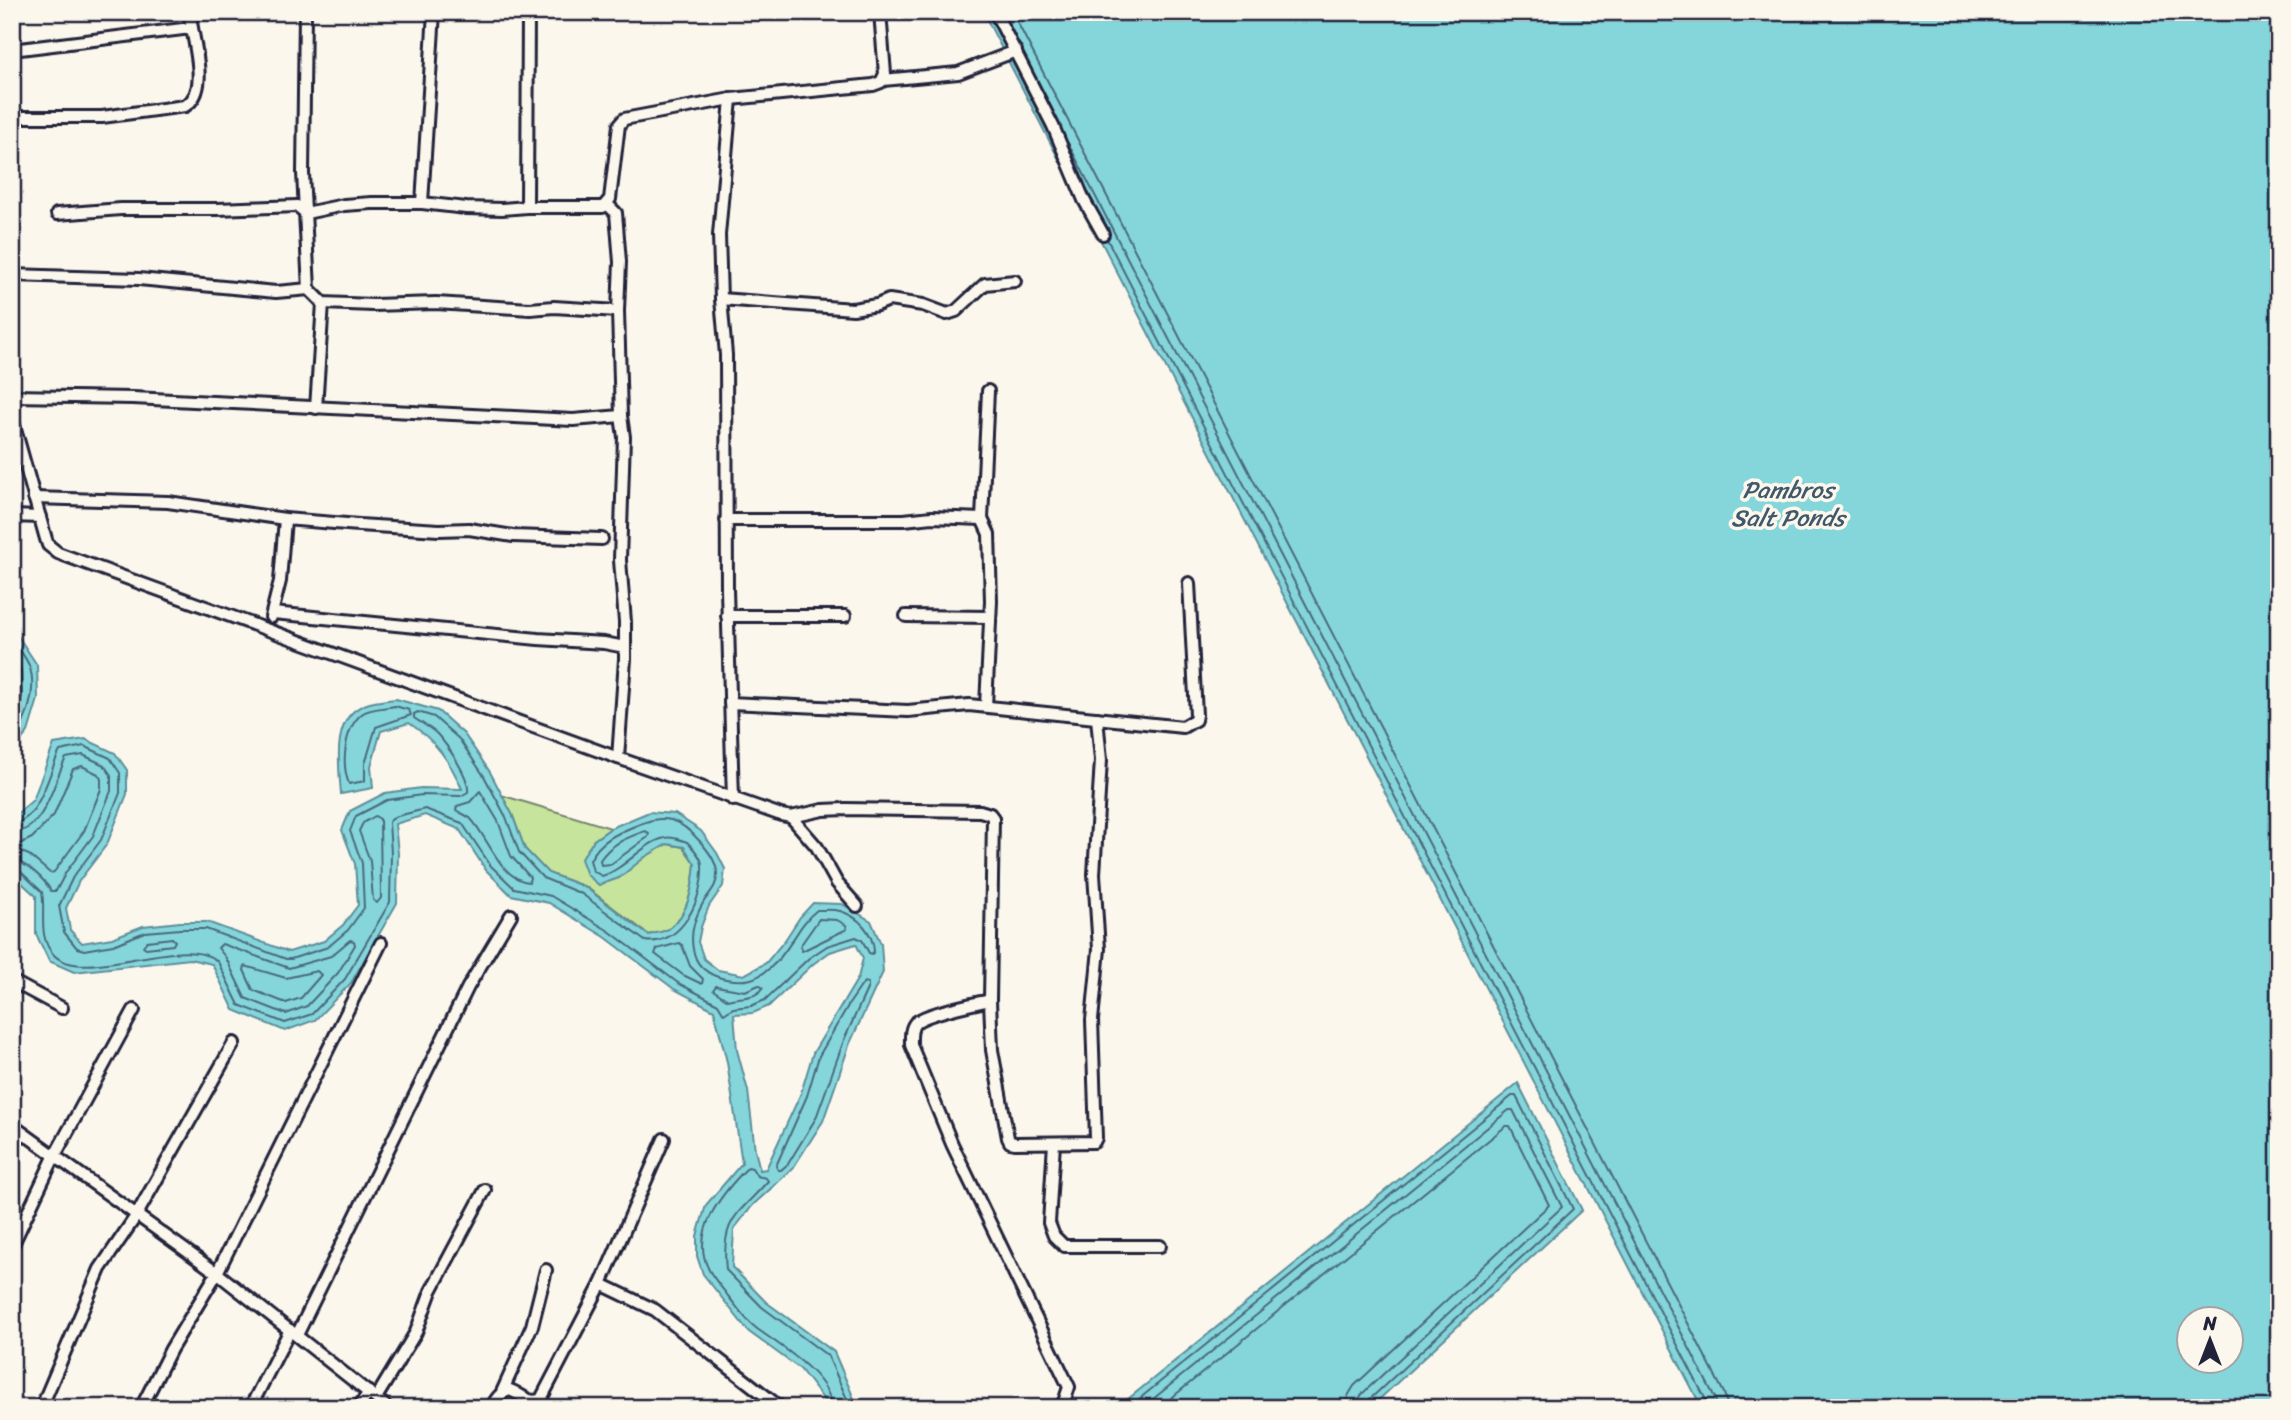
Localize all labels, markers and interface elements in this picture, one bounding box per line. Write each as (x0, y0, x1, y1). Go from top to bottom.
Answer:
water label: Pambros Salt Ponds (1731, 469, 1848, 539)
north arrow (2176, 1304, 2246, 1374)
text: N (2202, 1307, 2217, 1340)

